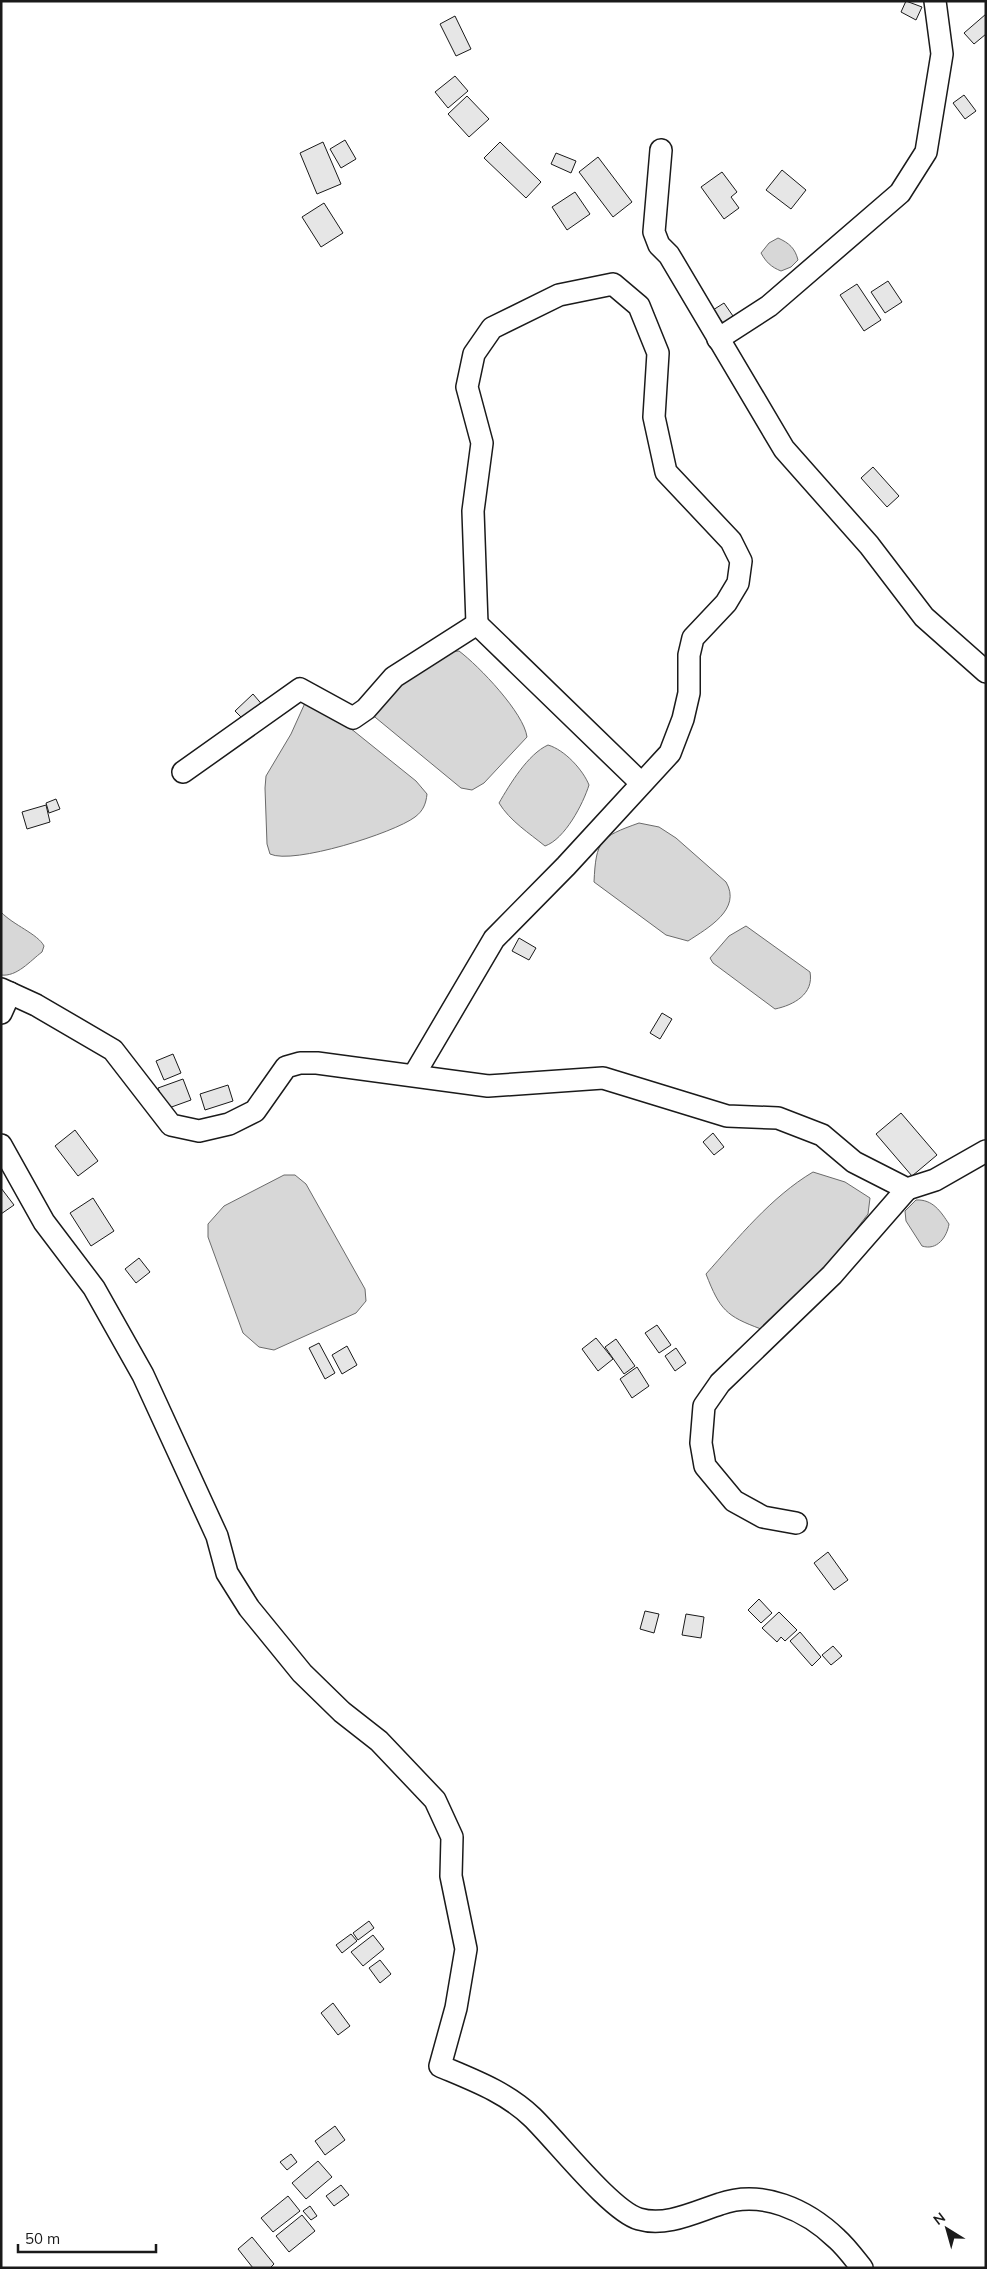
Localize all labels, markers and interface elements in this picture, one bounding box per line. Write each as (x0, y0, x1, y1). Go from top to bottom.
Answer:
north arrow (922, 2204, 972, 2254)
text: N (930, 2208, 949, 2229)
scale bar (18, 2222, 155, 2254)
text: 50 m (25, 2229, 60, 2248)

